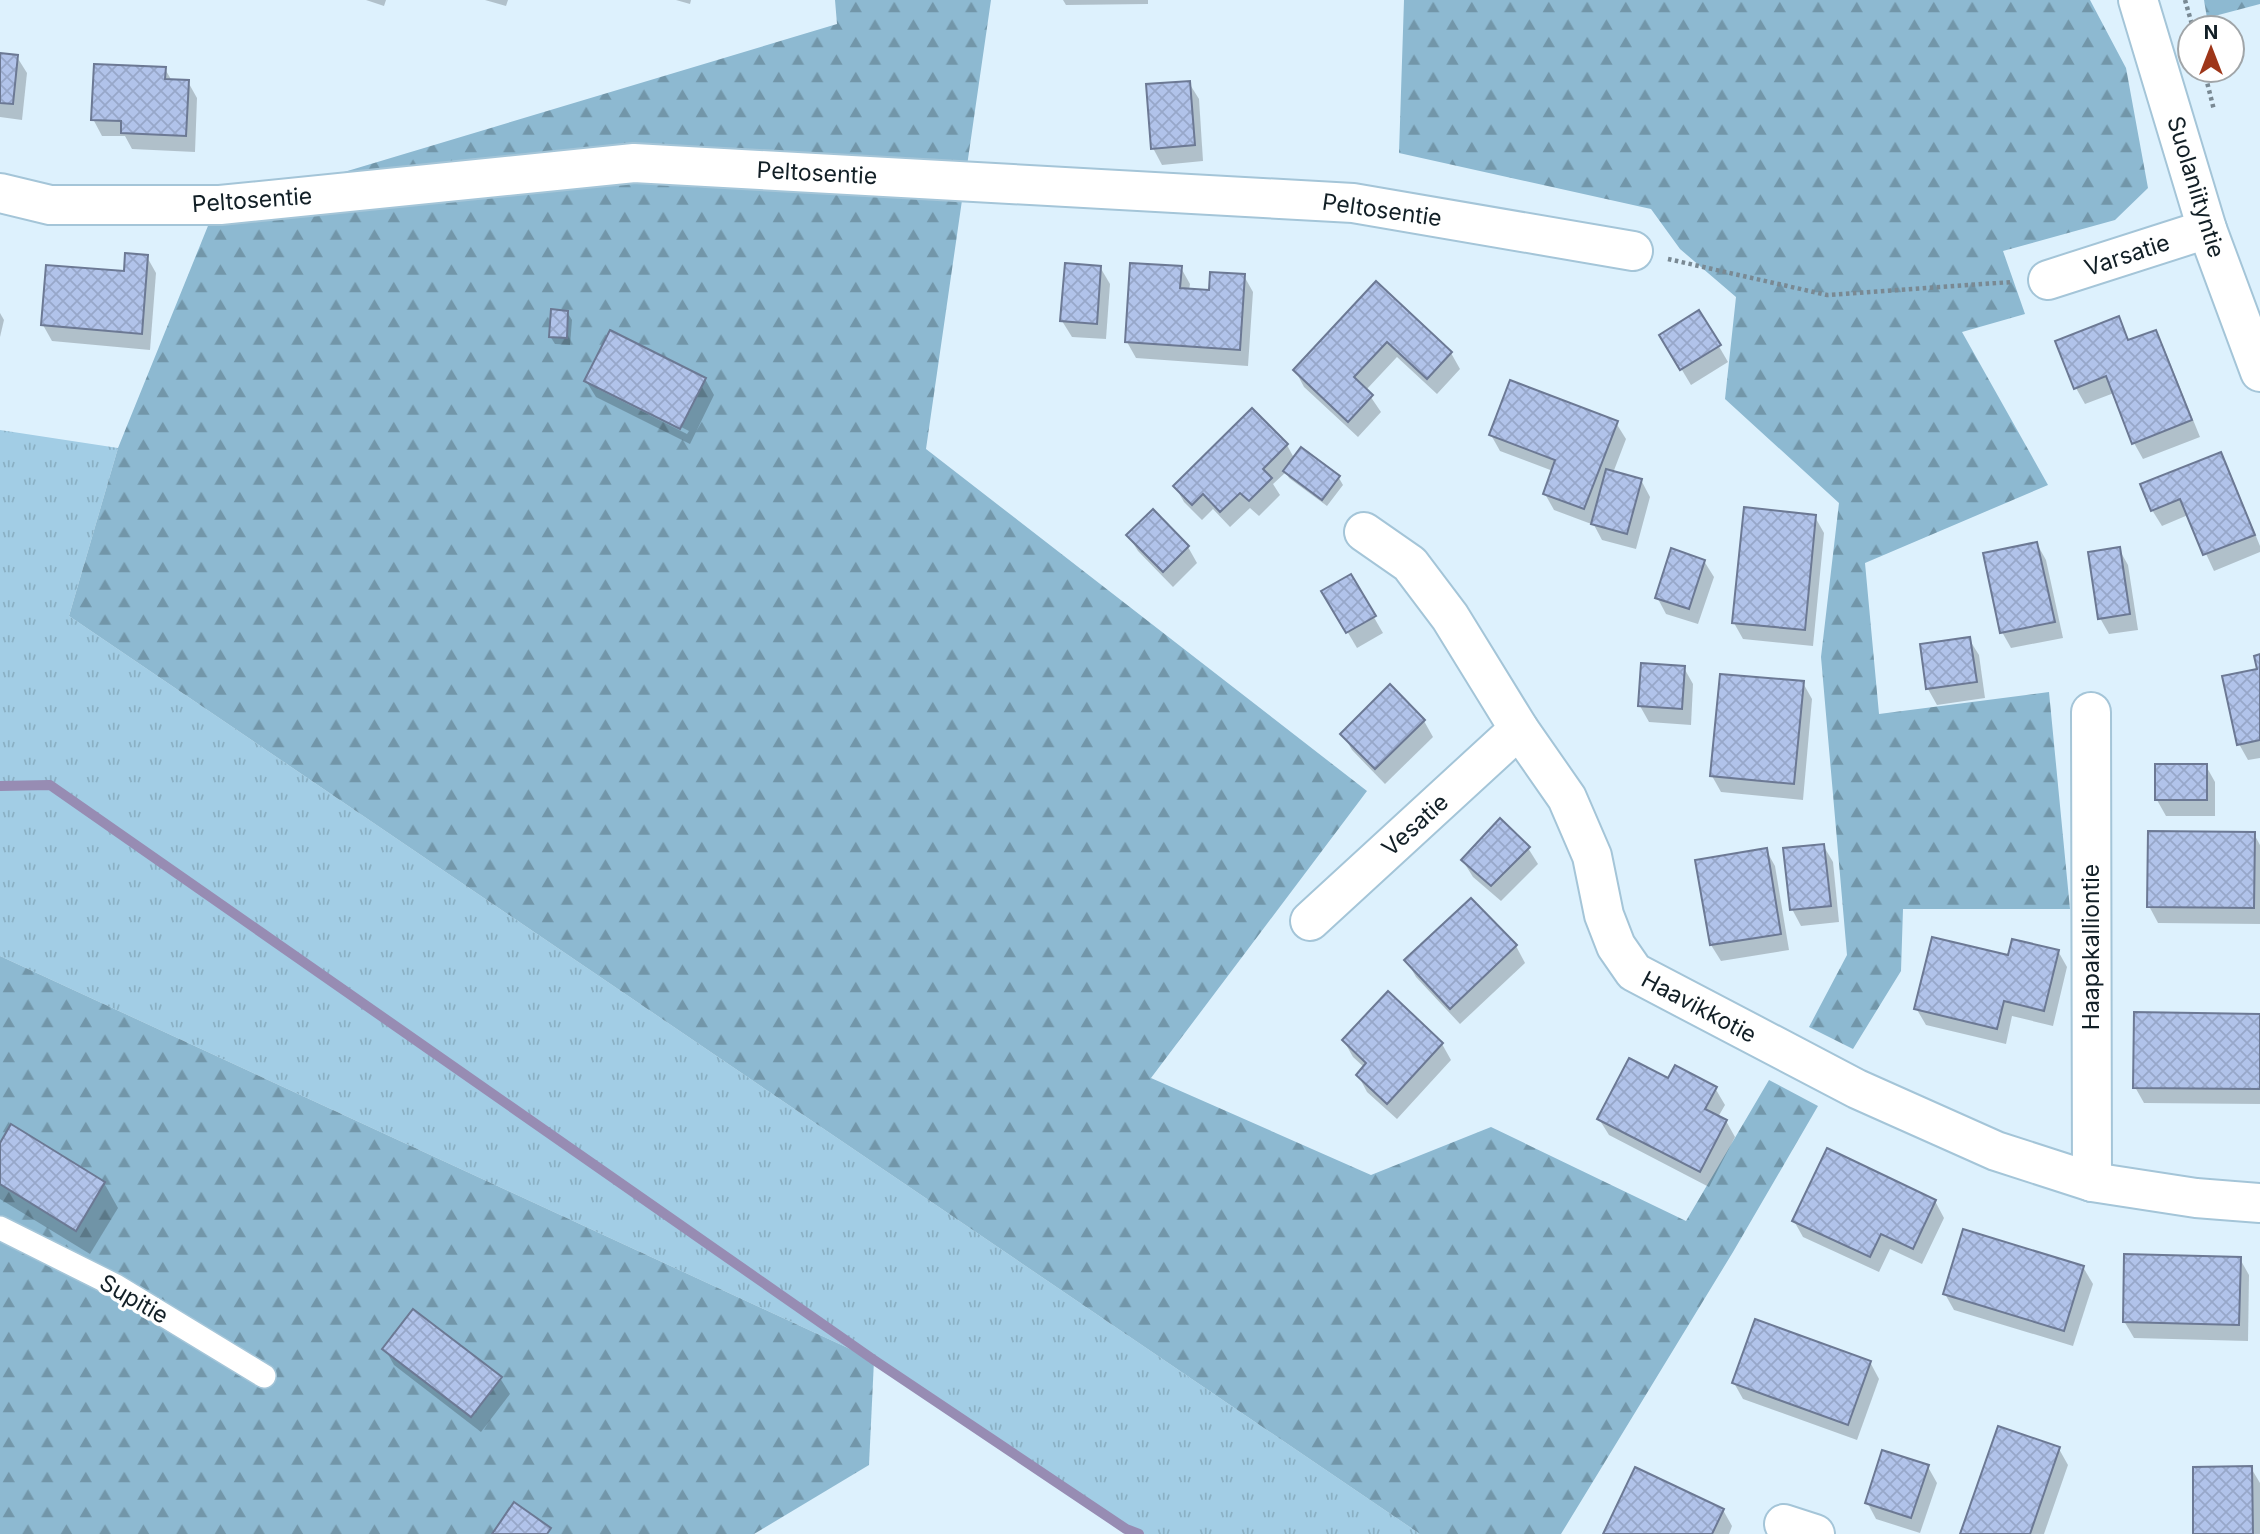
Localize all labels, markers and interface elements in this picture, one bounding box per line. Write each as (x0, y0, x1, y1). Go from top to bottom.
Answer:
north arrow (2176, 14, 2246, 84)
text: N (2204, 21, 2218, 44)
street label: Suolaniityntie (2161, 113, 2231, 261)
street label: Peltosentie (756, 156, 878, 190)
street label: Peltosentie (191, 182, 313, 218)
street label: Peltosentie (1320, 188, 1444, 232)
street label: Varsatie (2081, 228, 2173, 282)
street label: Vesatie (1376, 788, 1454, 862)
street label: Haapakalliontie (2077, 864, 2105, 1030)
street label: Haavikkotie (1637, 965, 1761, 1049)
street label: Supitie (95, 1268, 173, 1330)

